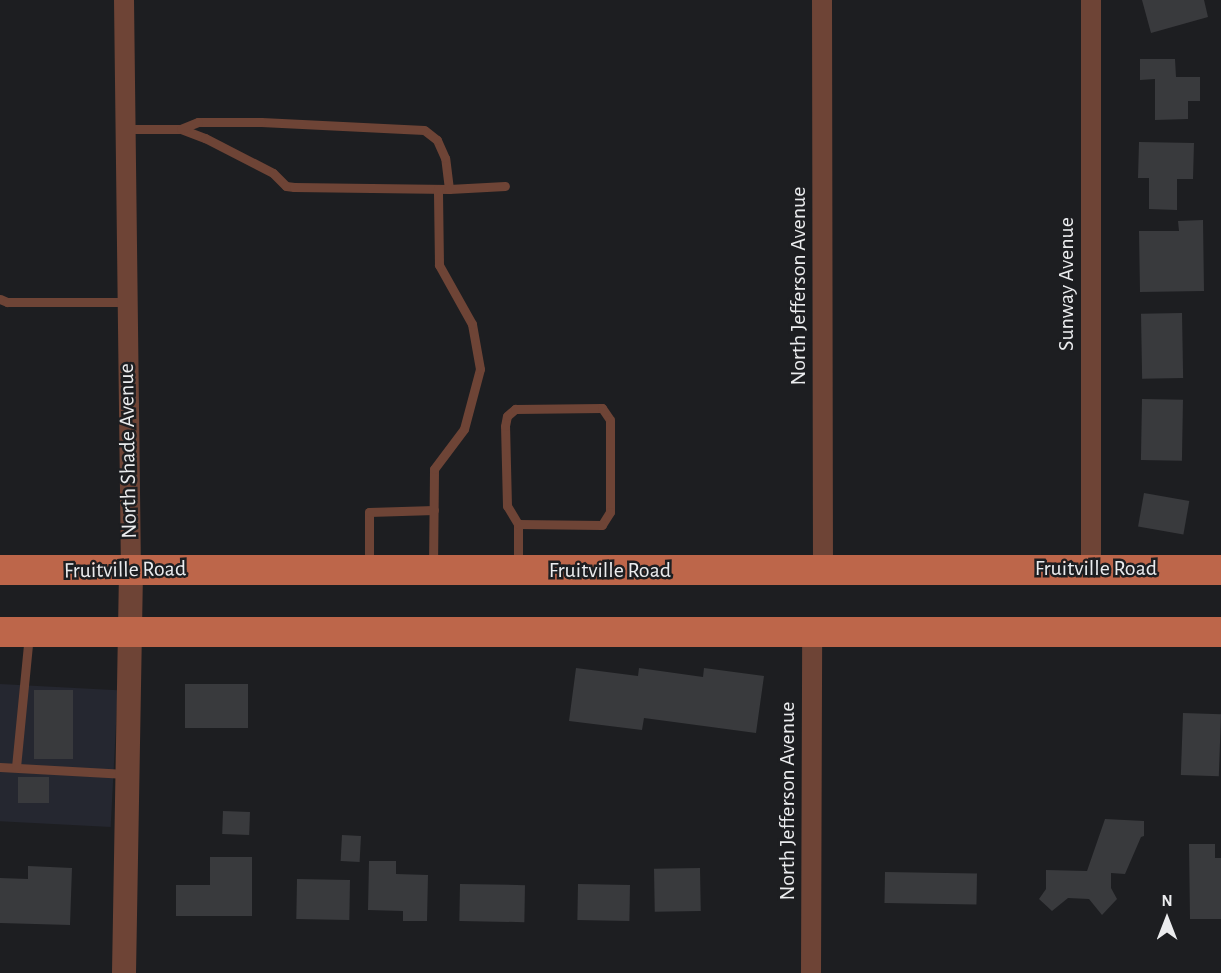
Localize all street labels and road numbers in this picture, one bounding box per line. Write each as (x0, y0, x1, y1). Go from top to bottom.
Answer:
street label: North Jefferson Avenue (786, 187, 812, 385)
street label: Sunway Avenue (1054, 217, 1080, 351)
street label: North Shade Avenue (113, 363, 143, 539)
street label: Fruitville Road (64, 556, 186, 584)
street label: Fruitville Road (1035, 556, 1157, 582)
street label: Fruitville Road (549, 558, 671, 584)
street label: North Jefferson Avenue (775, 702, 801, 900)

